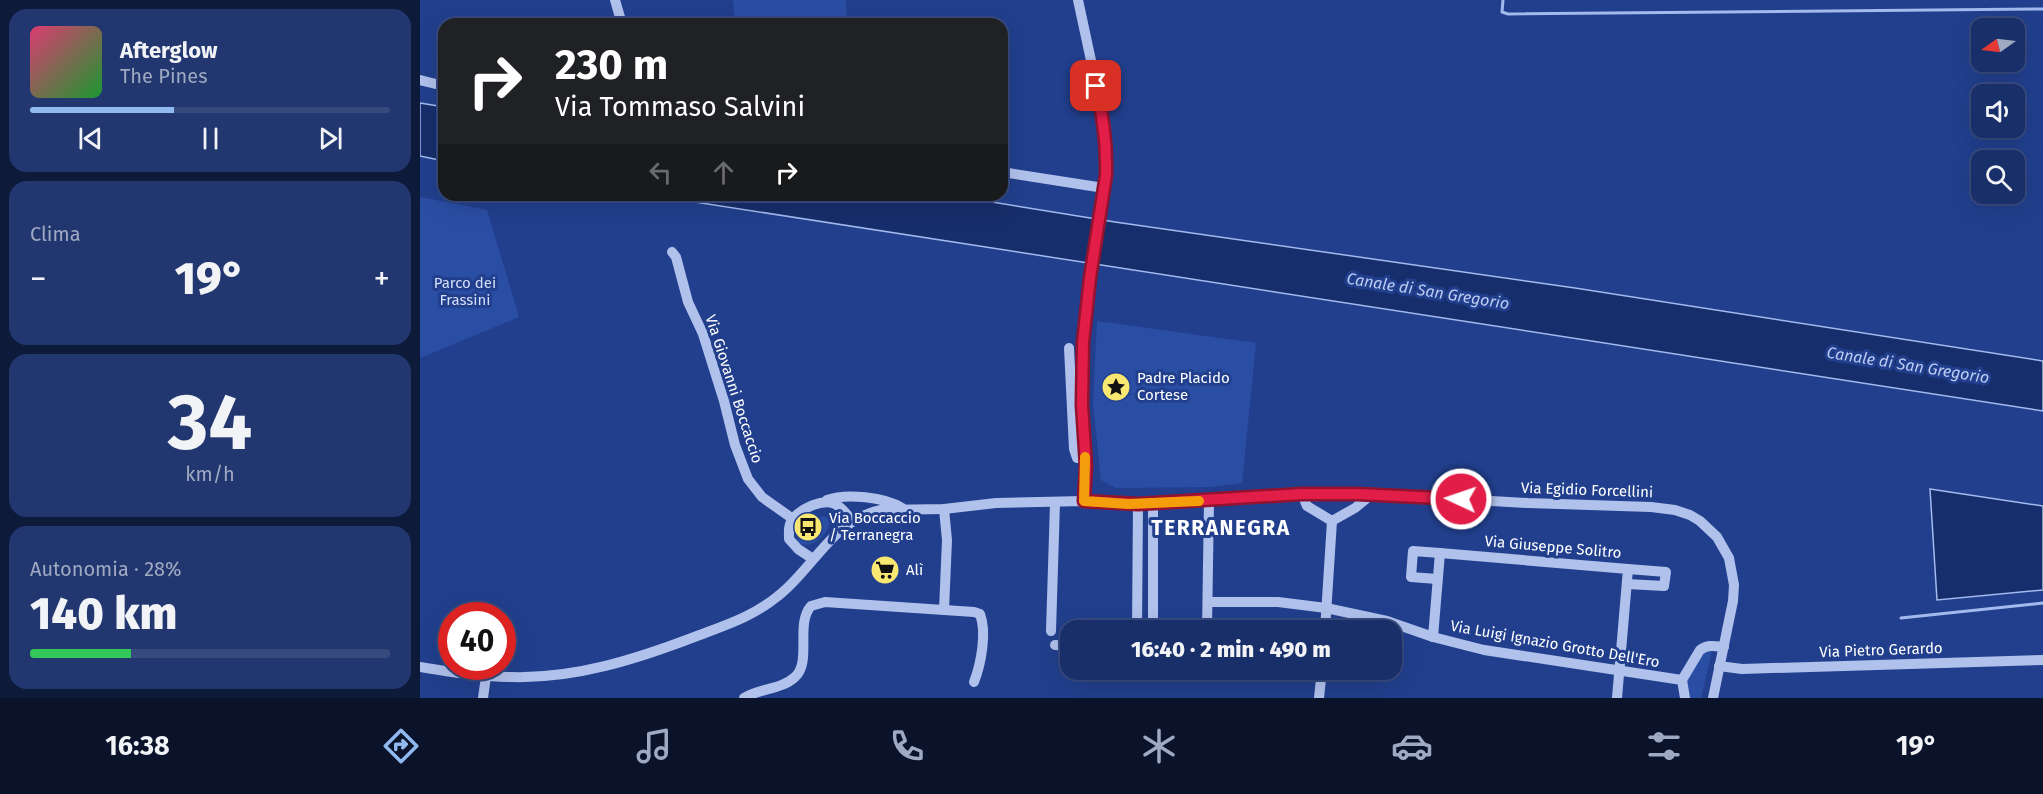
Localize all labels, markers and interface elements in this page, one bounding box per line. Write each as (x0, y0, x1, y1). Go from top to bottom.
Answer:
north arrow (1971, 18, 2025, 72)
map controls (1971, 18, 2025, 204)
text: Afterglow (120, 37, 217, 64)
text: 230 m (555, 40, 668, 90)
icon: right (456, 42, 534, 120)
pin (1070, 60, 1121, 111)
text: The Pines (120, 64, 207, 88)
icon: arrive (1079, 69, 1112, 102)
button: sound (1971, 84, 2025, 138)
text: Via Tommaso Salvini (555, 91, 805, 123)
icon: previous (74, 122, 107, 155)
icon: pause (194, 122, 227, 155)
icon: next (314, 122, 347, 155)
button: search (1971, 150, 2025, 204)
icon: left (644, 156, 677, 189)
icon: ahead (707, 156, 740, 189)
icon: right (770, 156, 803, 189)
text: Clima (30, 222, 81, 246)
text: 19° (175, 252, 245, 306)
text: − (30, 259, 47, 299)
text: + (374, 259, 390, 299)
water label: Canale di San Gregorio (1345, 269, 1511, 313)
park label: Parco dei Frassini (434, 274, 496, 309)
street label: Via Giovanni Boccaccio (701, 312, 767, 466)
water label: Canale di San Gregorio (1825, 343, 1991, 387)
place label: Padre Placido Cortese (1137, 369, 1230, 404)
place icon: Padre Placido Cortese (1100, 371, 1132, 403)
text: 34 (168, 376, 252, 470)
text: km/h (185, 462, 235, 486)
position arrow (1429, 467, 1493, 531)
street label: Via Egidio Forcellini (1521, 479, 1653, 501)
place label: Via Boccaccio / Terranegra (829, 509, 921, 544)
bus stop icon: Via Boccaccio / Terranegra (792, 511, 824, 543)
district label: TERRANEGRA (1151, 515, 1291, 541)
street label: Via Giuseppe Solitro (1484, 532, 1622, 562)
supermarket icon: Alì (869, 554, 901, 586)
text: Autonomia · 28% (30, 557, 182, 581)
place label: Alì (906, 561, 924, 579)
text: 140 km (30, 587, 177, 641)
speed limit sign: 40 (438, 602, 516, 680)
street label: Via Luigi Ignazio Grotto Dell'Ero (1449, 617, 1661, 671)
text: 16:40 · 2 min · 490 m (1131, 636, 1331, 663)
street label: Via Pietro Gerardo (1819, 639, 1943, 661)
icon: directions (380, 725, 422, 767)
icon: music (633, 725, 675, 767)
icon: phone (886, 725, 928, 767)
icon: climate (1138, 725, 1180, 767)
icon: car (1391, 725, 1433, 767)
icon: filters (1643, 725, 1685, 767)
text: 16:38 (105, 730, 170, 762)
text: 19° (1896, 730, 1938, 762)

